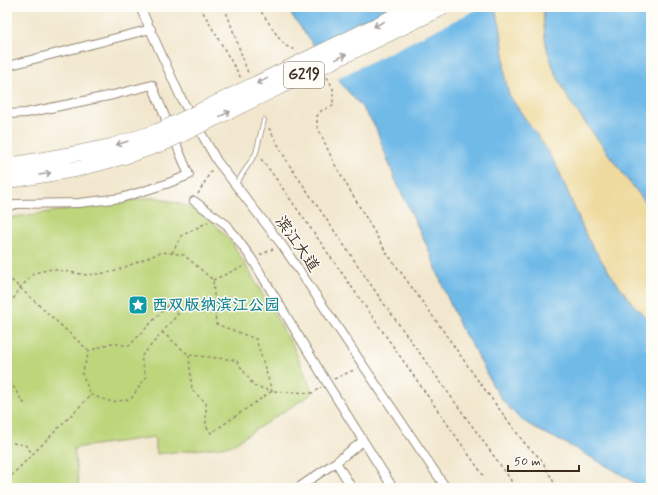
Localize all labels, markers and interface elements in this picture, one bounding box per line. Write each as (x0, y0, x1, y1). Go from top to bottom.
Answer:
one-way arrow (373, 21, 385, 28)
one-way arrow (335, 53, 347, 60)
road number: G219 (284, 62, 324, 88)
one-way arrow (256, 78, 268, 85)
one-way arrow (218, 110, 230, 117)
one-way arrow (116, 140, 129, 147)
one-way arrow (39, 170, 52, 178)
street label: 滨江大道 (270, 212, 324, 276)
place icon: 西双版纳滨江公园 (127, 294, 149, 316)
place label: 西双版纳滨江公园 (152, 295, 280, 316)
scale bar (508, 447, 579, 473)
text: 50 m (514, 454, 541, 470)

